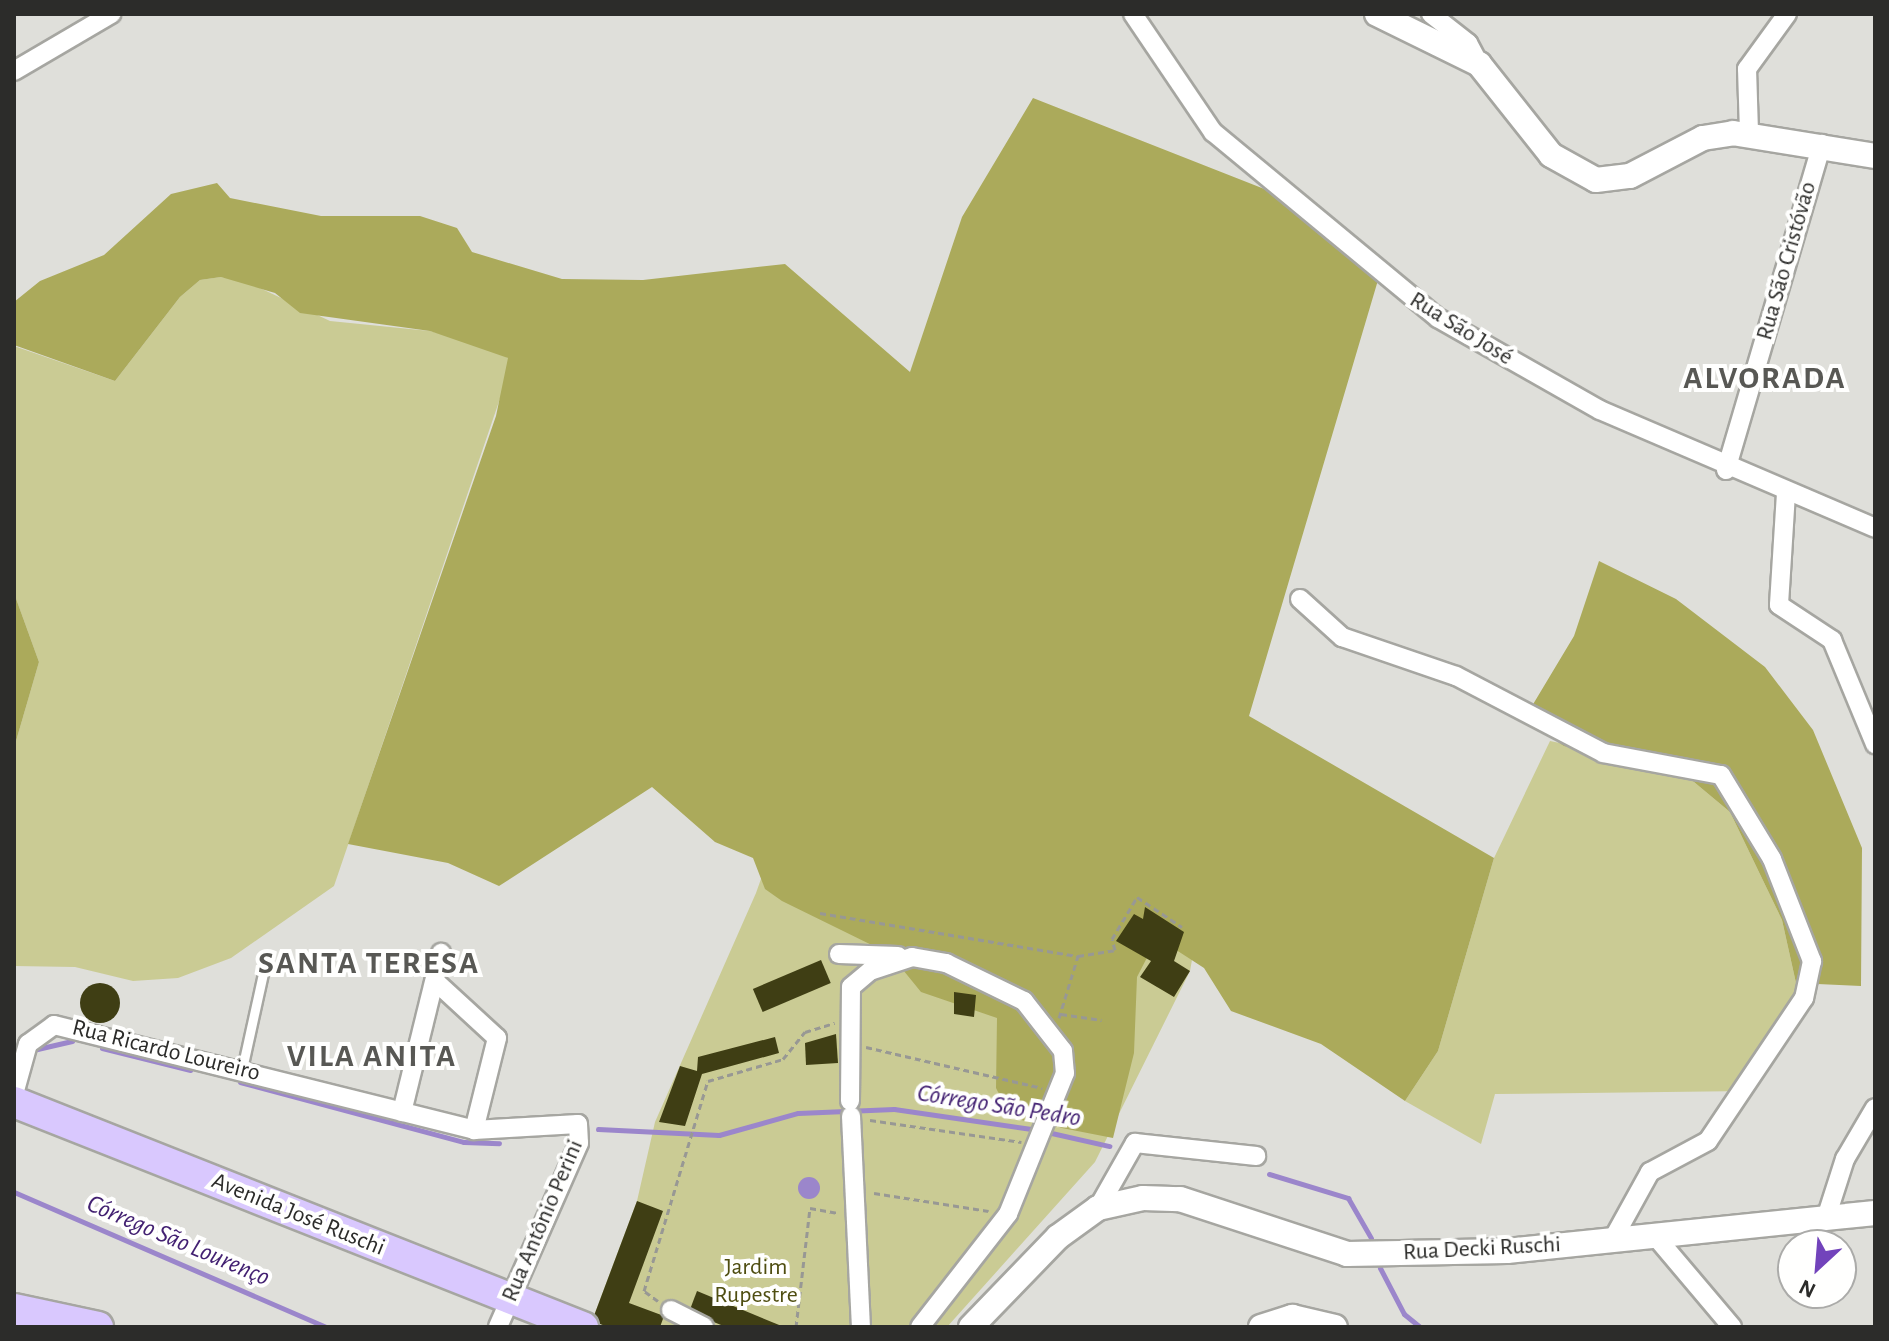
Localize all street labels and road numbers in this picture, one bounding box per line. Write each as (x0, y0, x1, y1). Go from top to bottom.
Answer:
street label: Rua São Cristóvão (1751, 178, 1823, 344)
street label: Rua São José (1404, 286, 1518, 372)
street label: Rua Ricardo Loureiro (69, 1014, 263, 1088)
street label: Rua Antônio Perini (496, 1136, 590, 1306)
street label: Avenida José Ruschi (207, 1167, 389, 1263)
street label: Rua Decki Ruschi (1402, 1230, 1562, 1268)

